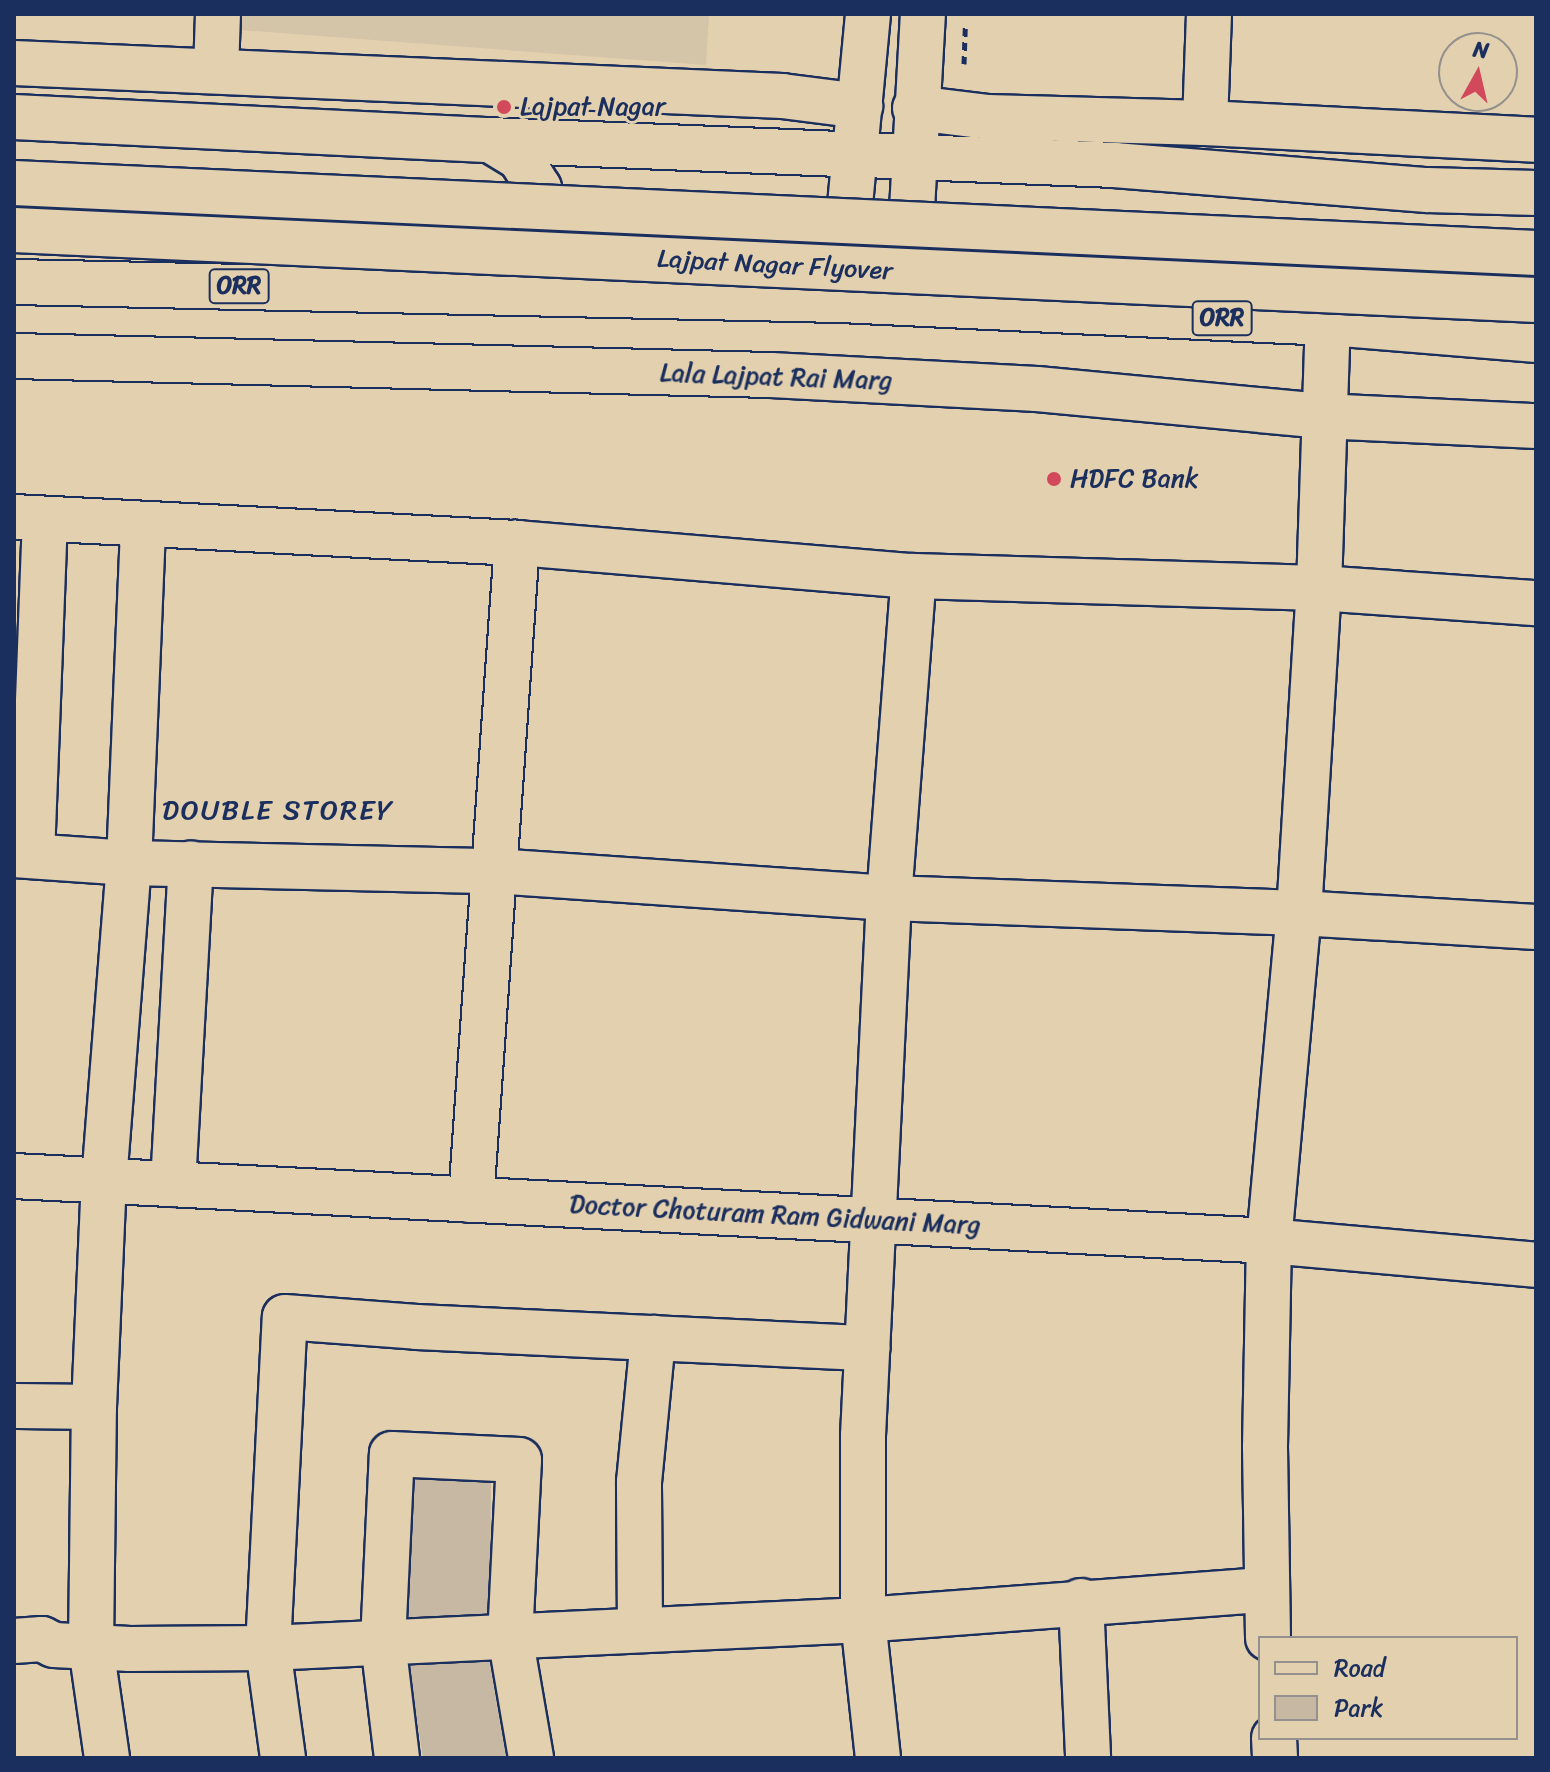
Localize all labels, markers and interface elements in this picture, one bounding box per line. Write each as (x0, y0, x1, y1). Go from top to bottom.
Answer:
text: N (1471, 29, 1491, 70)
north arrow (1438, 32, 1518, 112)
place label: Lajpat Nagar (520, 91, 665, 123)
marker: Lajpat Nagar (495, 98, 513, 116)
street label: Lajpat Nagar Flyover (656, 243, 894, 287)
road number: ORR (207, 266, 271, 306)
road number: ORR (1190, 298, 1254, 338)
street label: Lala Lajpat Rai Marg (660, 357, 892, 397)
place label: HDFC Bank (1070, 463, 1198, 495)
marker: HDFC Bank (1045, 470, 1063, 488)
district label: DOUBLE STOREY (162, 793, 394, 827)
street label: Doctor Choturam Ram Gidwani Marg (568, 1189, 982, 1241)
legend (1258, 1636, 1518, 1740)
text: Road (1334, 1647, 1385, 1689)
text: Park (1334, 1687, 1383, 1729)

